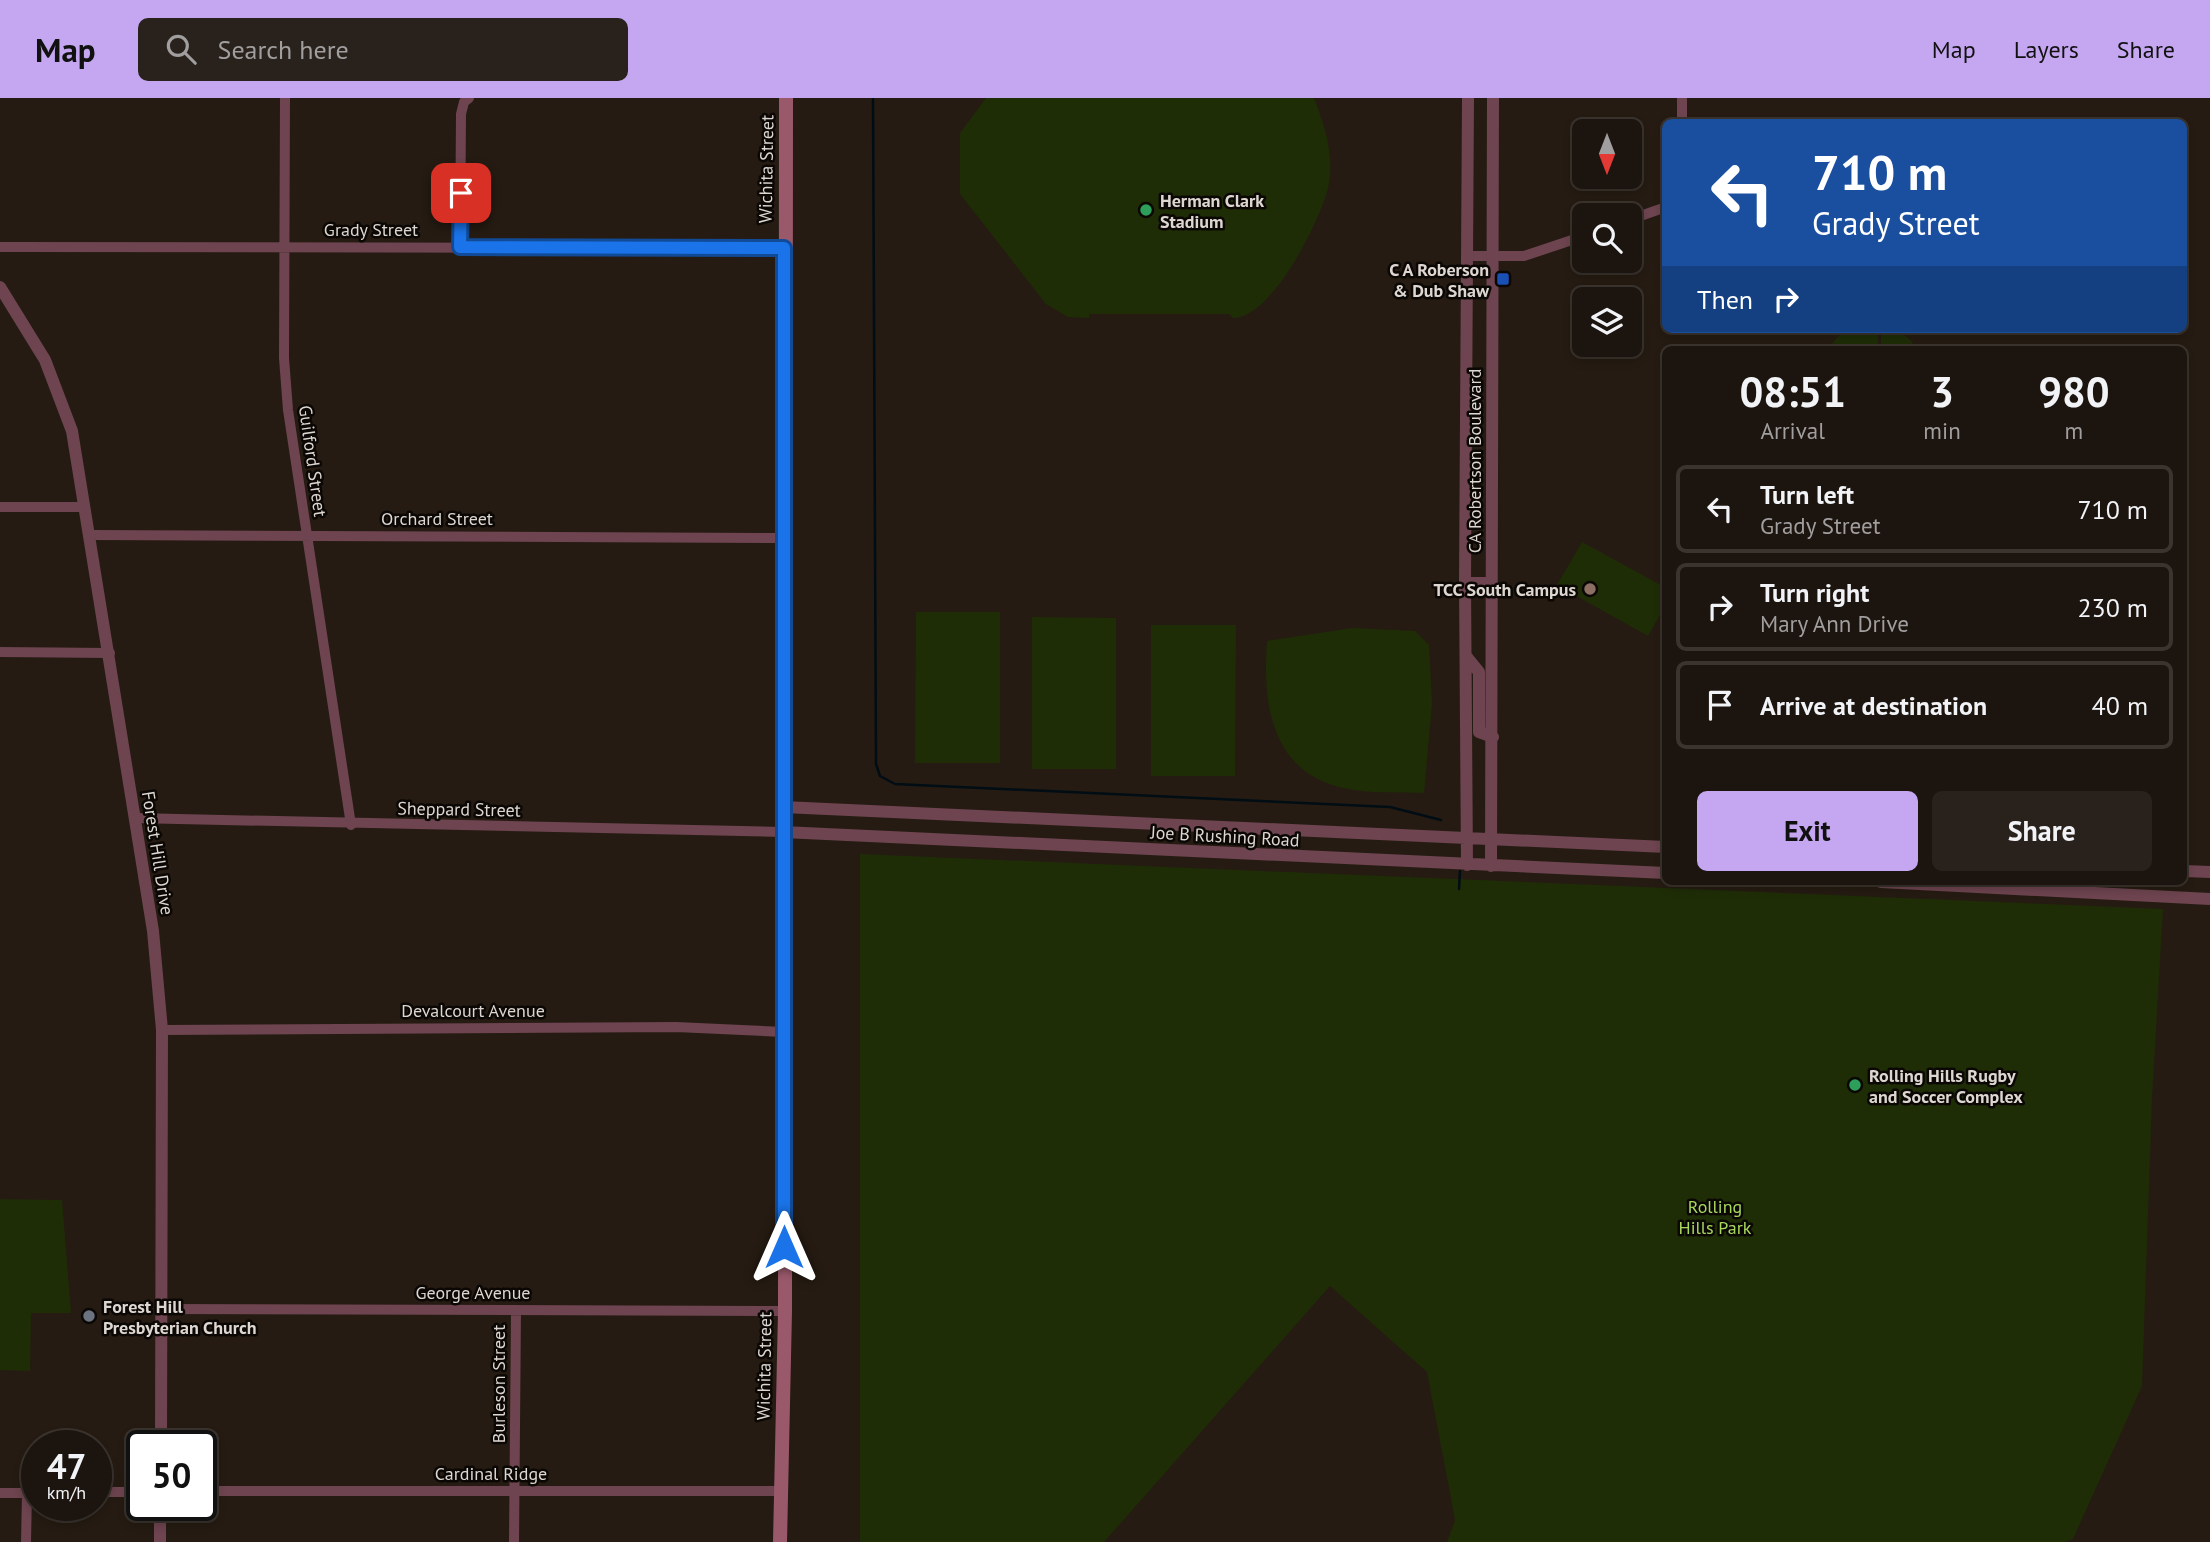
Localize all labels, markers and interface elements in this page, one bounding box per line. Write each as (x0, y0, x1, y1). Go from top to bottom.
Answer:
search box (138, 18, 628, 81)
text: Map (35, 28, 96, 71)
icon: search (162, 30, 200, 68)
text: Search here (218, 33, 349, 66)
text: Map (1932, 34, 1976, 65)
text: Layers (2014, 34, 2079, 65)
text: Share (2117, 34, 2175, 65)
street label: Wichita Street (754, 115, 778, 223)
north arrow (1572, 119, 1642, 189)
map controls (1572, 119, 1642, 357)
text: 710 m (1812, 140, 1947, 204)
icon: left (1697, 147, 1788, 238)
pin (431, 163, 491, 223)
icon: arrive (442, 174, 480, 212)
place label: Herman Clark Stadium (1160, 189, 1264, 233)
marker: Herman Clark Stadium (1138, 202, 1154, 218)
text: Grady Street (1812, 202, 1980, 244)
button: search (1572, 203, 1642, 273)
street label: Grady Street (324, 218, 418, 241)
place label: C A Roberson & Dub Shaw (1389, 258, 1490, 302)
marker: C A Roberson & Dub Shaw (1495, 271, 1511, 287)
icon: right (1767, 280, 1805, 318)
text: Then (1697, 283, 1753, 316)
button: layers (1572, 287, 1642, 357)
text: 08:51 (1739, 364, 1846, 419)
text: 3 (1930, 364, 1954, 419)
text: 980 (2038, 364, 2110, 419)
street label: CA Robertson Boulevard (1463, 369, 1486, 553)
street label: Guilford Street (294, 404, 332, 518)
text: Arrival (1760, 416, 1825, 445)
text: min (1923, 416, 1961, 445)
text: m (2065, 416, 2083, 445)
text: Turn left (1760, 478, 1854, 511)
icon: left (1701, 490, 1739, 528)
text: 710 m (2077, 493, 2148, 526)
street label: Orchard Street (381, 507, 493, 530)
text: Grady Street (1760, 511, 1880, 540)
text: Turn right (1760, 576, 1869, 609)
place label: TCC South Campus (1434, 578, 1576, 601)
marker: TCC South Campus (1582, 581, 1598, 597)
icon: right (1701, 588, 1739, 626)
text: 230 m (2077, 591, 2148, 624)
text: Mary Ann Drive (1760, 609, 1909, 638)
icon: arrive (1701, 686, 1739, 724)
text: Arrive at destination (1760, 689, 1987, 722)
text: 40 m (2092, 689, 2148, 722)
street label: Forest Hill Drive (137, 789, 179, 917)
button: Exit (1697, 791, 1918, 871)
button: Share (1932, 791, 2152, 871)
street label: Sheppard Street (397, 796, 521, 822)
street label: Joe B Rushing Road (1149, 821, 1300, 851)
street label: Devalcourt Avenue (401, 999, 545, 1022)
place label: Rolling Hills Rugby and Soccer Complex (1869, 1064, 2023, 1108)
marker: Rolling Hills Rugby and Soccer Complex (1847, 1077, 1863, 1093)
park label: Rolling Hills Park (1679, 1195, 1752, 1239)
position arrow (747, 1210, 821, 1284)
street label: George Avenue (416, 1281, 530, 1304)
place label: Forest Hill Presbyterian Church (103, 1295, 257, 1339)
marker: Forest Hill Presbyterian Church (81, 1308, 97, 1324)
street label: Wichita Street (752, 1312, 776, 1420)
street label: Burleson Street (487, 1325, 510, 1443)
speed limit sign: 50 (126, 1430, 217, 1521)
text: 47 (47, 1443, 86, 1489)
street label: Cardinal Ridge (435, 1462, 547, 1485)
text: km/h (47, 1481, 86, 1504)

